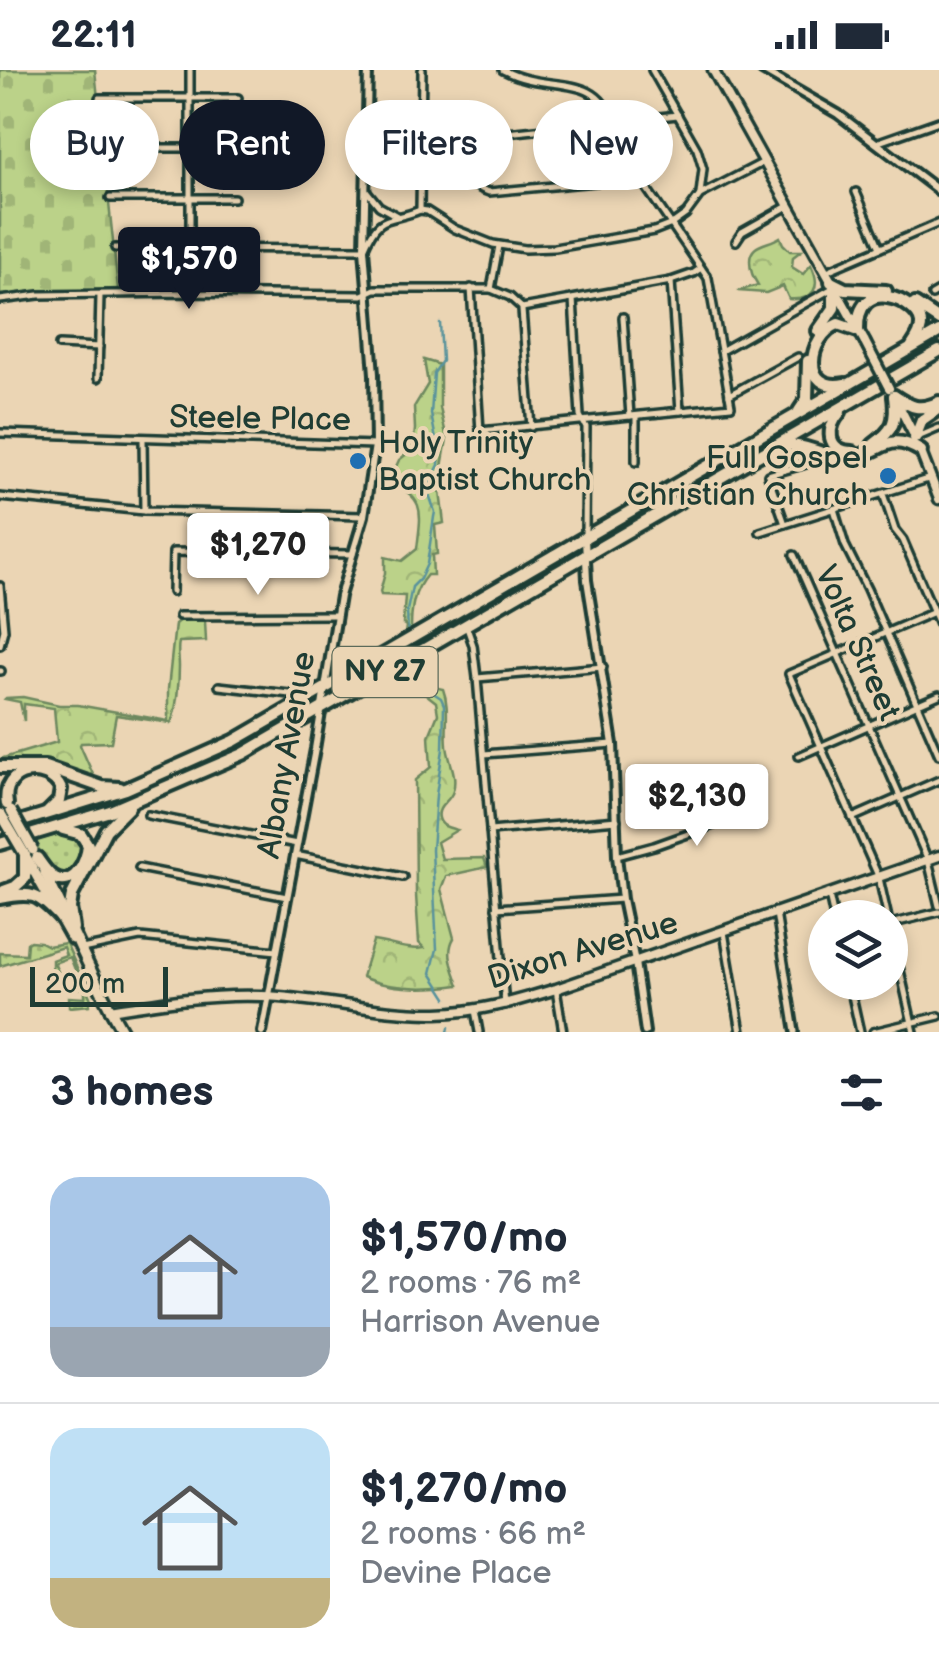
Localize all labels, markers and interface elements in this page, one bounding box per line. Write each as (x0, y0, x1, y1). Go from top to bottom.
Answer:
text: 22:11 (50, 13, 137, 58)
chip: Buy (30, 100, 159, 190)
chip: Rent (179, 100, 325, 190)
chip: Filters (345, 100, 513, 190)
chip: New (533, 100, 673, 190)
pin: $1,570 (108, 227, 270, 312)
text: $1,570 (140, 240, 238, 279)
street label: Steele Place (169, 398, 351, 440)
place label: Holy Trinity Baptist Church (378, 424, 592, 500)
place label: Full Gospel Christian Church (627, 439, 868, 515)
marker: Holy Trinity Baptist Church (347, 450, 369, 472)
marker: Full Gospel Christian Church (877, 465, 899, 487)
pin: $1,270 (177, 513, 339, 598)
text: $1,270 (209, 526, 307, 565)
street label: Volta Street (806, 559, 909, 727)
road number: NY 27 (332, 647, 438, 697)
street label: Albany Avenue (250, 649, 324, 861)
pin: $2,130 (616, 764, 778, 849)
text: $2,130 (647, 777, 747, 816)
map controls (808, 900, 908, 1000)
button: layers (808, 900, 908, 1000)
street label: Dixon Avenue (483, 904, 683, 998)
scale bar (30, 962, 168, 1006)
text: 200 m (45, 968, 125, 1001)
icon: filters (834, 1065, 889, 1120)
text: 3 homes (50, 1067, 213, 1118)
text: $1,570/mo (360, 1213, 568, 1264)
icon: home (130, 1217, 250, 1337)
text: 2 rooms · 76 m² (360, 1264, 581, 1303)
text: Harrison Avenue (360, 1303, 600, 1342)
text: $1,270/mo (360, 1464, 568, 1515)
icon: home (130, 1468, 250, 1588)
text: 2 rooms · 66 m² (360, 1515, 586, 1554)
text: Devine Place (360, 1554, 551, 1593)

